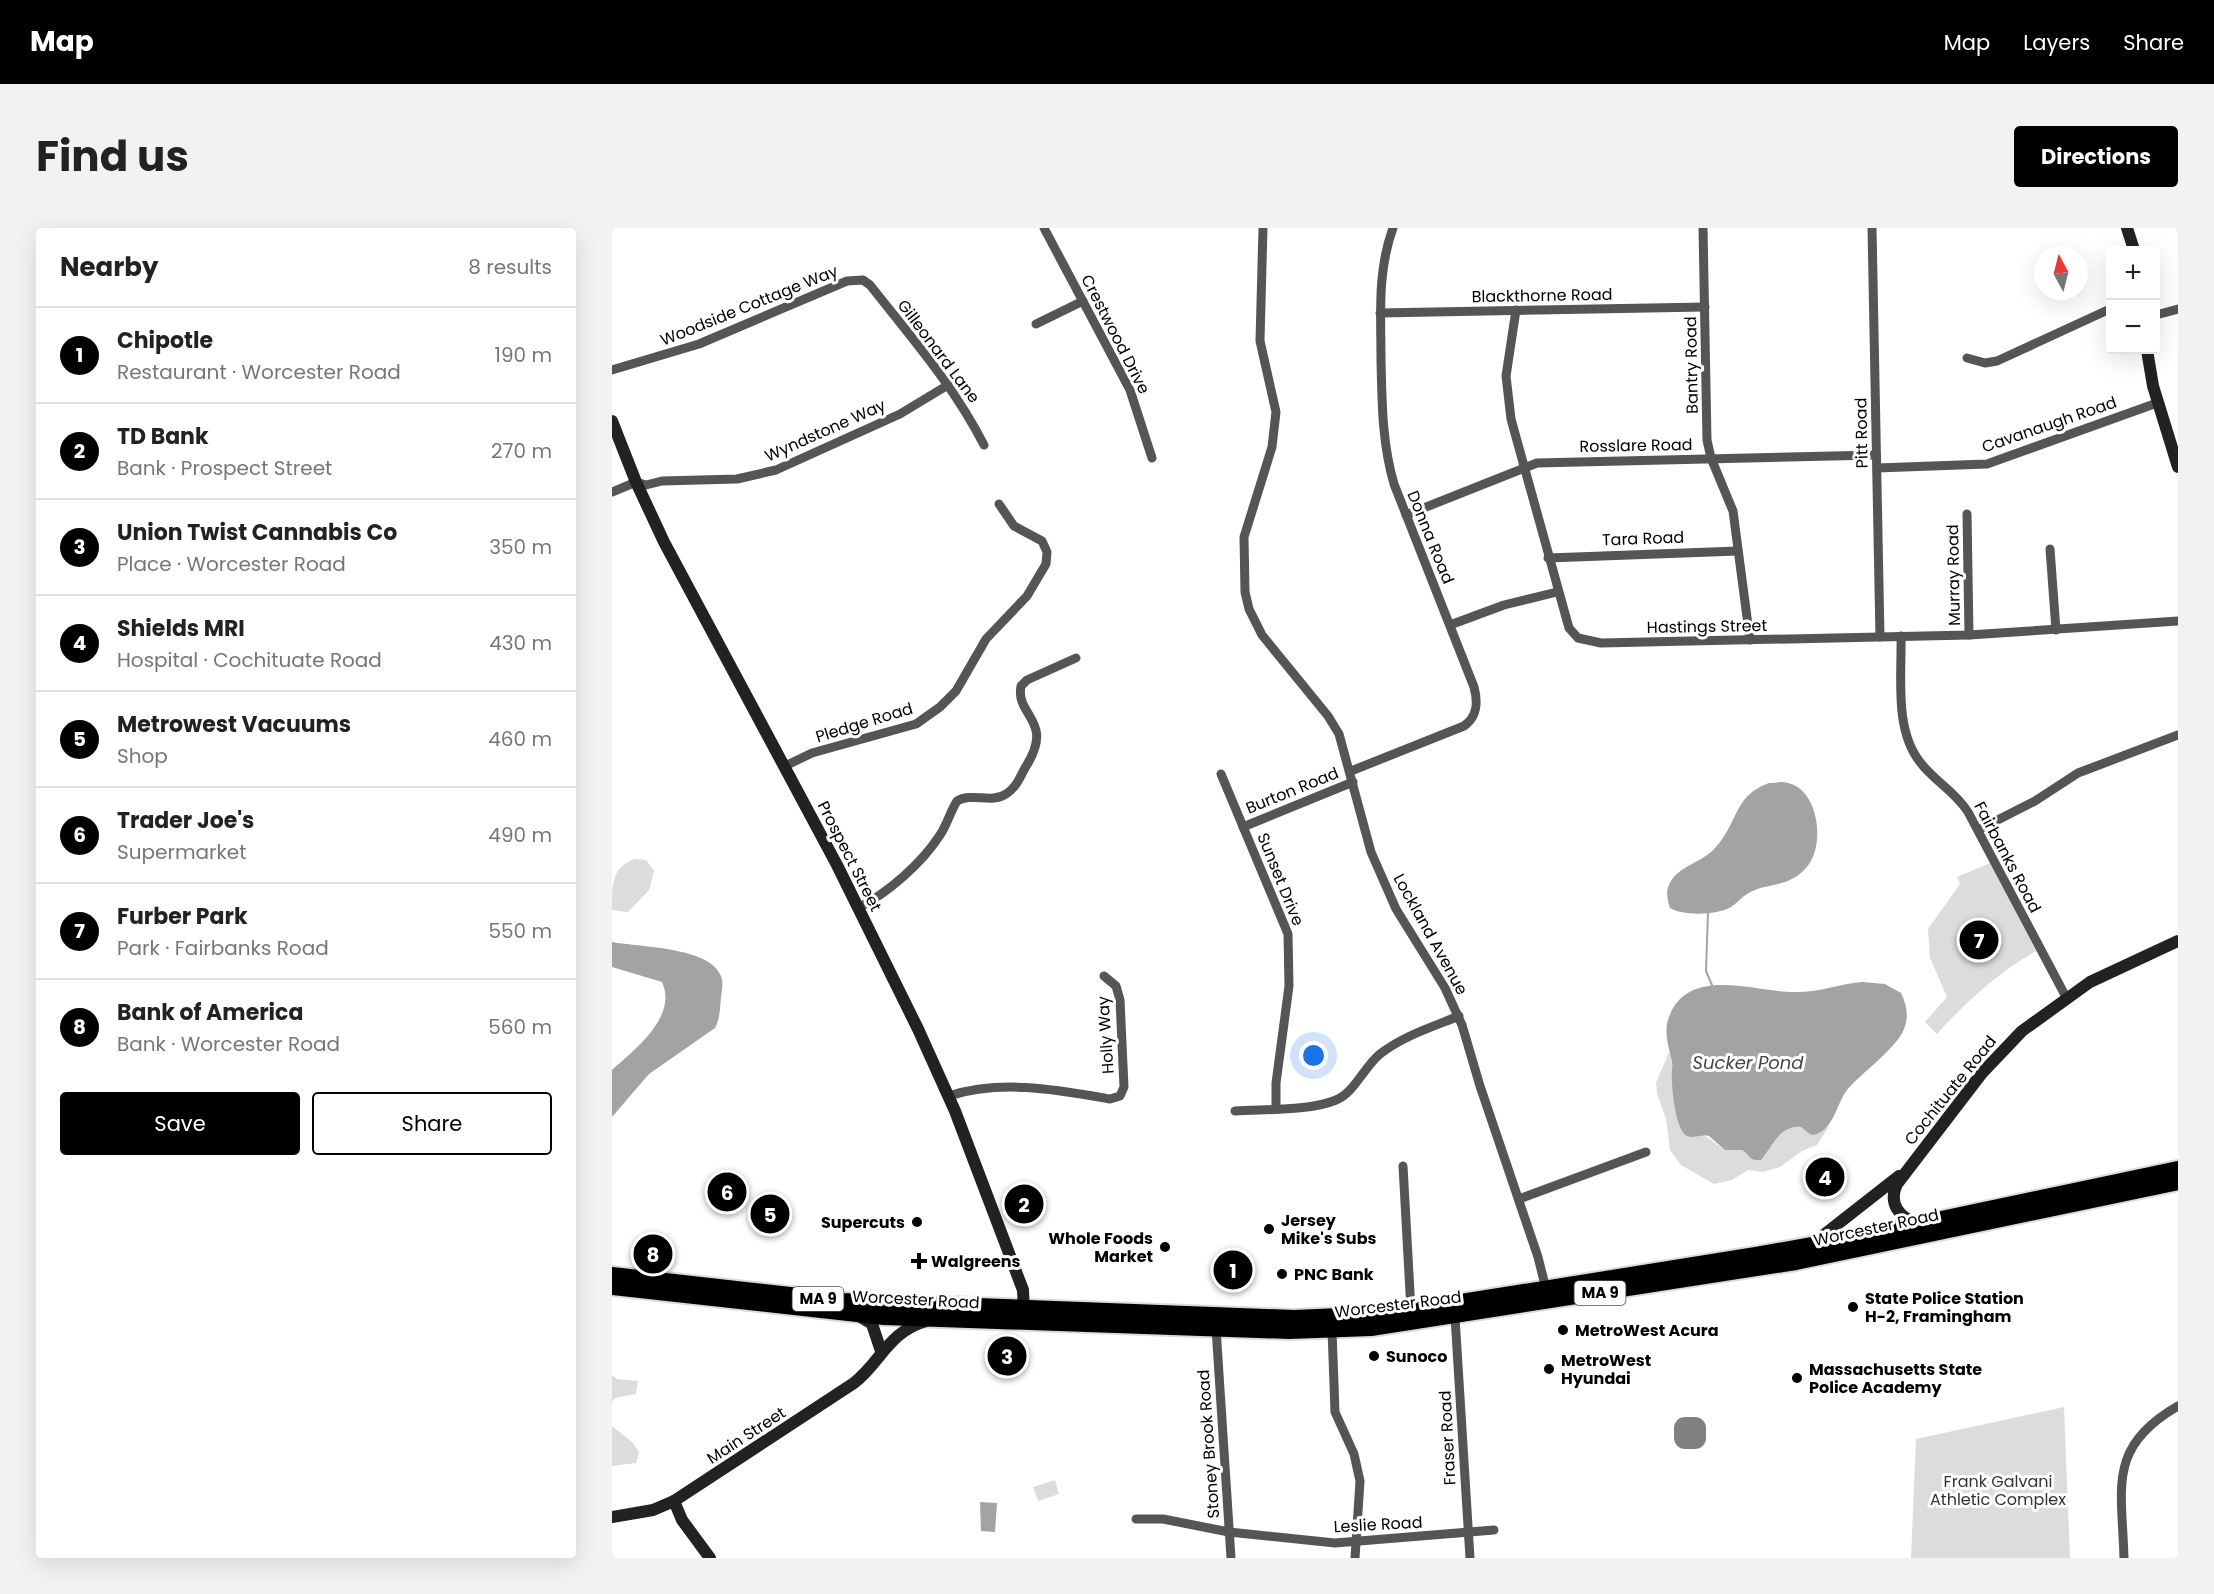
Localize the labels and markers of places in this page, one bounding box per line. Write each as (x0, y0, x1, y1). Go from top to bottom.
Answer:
pin: 7 (1960, 918, 1998, 962)
pin: 4 (1806, 1154, 1844, 1200)
pin: 6 (708, 1170, 746, 1214)
pin: 2 (1004, 1182, 1044, 1226)
pin: 5 (750, 1192, 790, 1236)
place label: Jersey Mike's Subs (1281, 1209, 1376, 1250)
place label: Supercuts (821, 1211, 905, 1234)
marker: Supercuts (910, 1215, 924, 1229)
marker: Jersey Mike's Subs (1262, 1222, 1276, 1236)
place label: Whole Foods Market (1048, 1227, 1153, 1268)
pin: 8 (634, 1232, 672, 1276)
marker: Whole Foods Market (1158, 1240, 1172, 1254)
pin: 1 (1214, 1248, 1252, 1292)
place label: Walgreens (931, 1250, 1021, 1273)
marker: Walgreens (912, 1254, 926, 1268)
place label: PNC Bank (1294, 1263, 1374, 1286)
marker: PNC Bank (1275, 1267, 1289, 1281)
place label: State Police Station H-2, Framingham (1865, 1287, 2024, 1328)
marker: State Police Station H-2, Framingham (1846, 1300, 1860, 1314)
place label: MetroWest Acura (1575, 1319, 1719, 1342)
marker: MetroWest Acura (1556, 1323, 1570, 1337)
pin: 3 (988, 1334, 1026, 1378)
place label: Sunoco (1386, 1345, 1447, 1368)
marker: Sunoco (1367, 1349, 1381, 1363)
place label: MetroWest Hyundai (1561, 1349, 1651, 1390)
place label: Massachusetts State Police Academy (1809, 1358, 1982, 1399)
marker: MetroWest Hyundai (1542, 1362, 1556, 1376)
marker: Massachusetts State Police Academy (1790, 1371, 1804, 1385)

